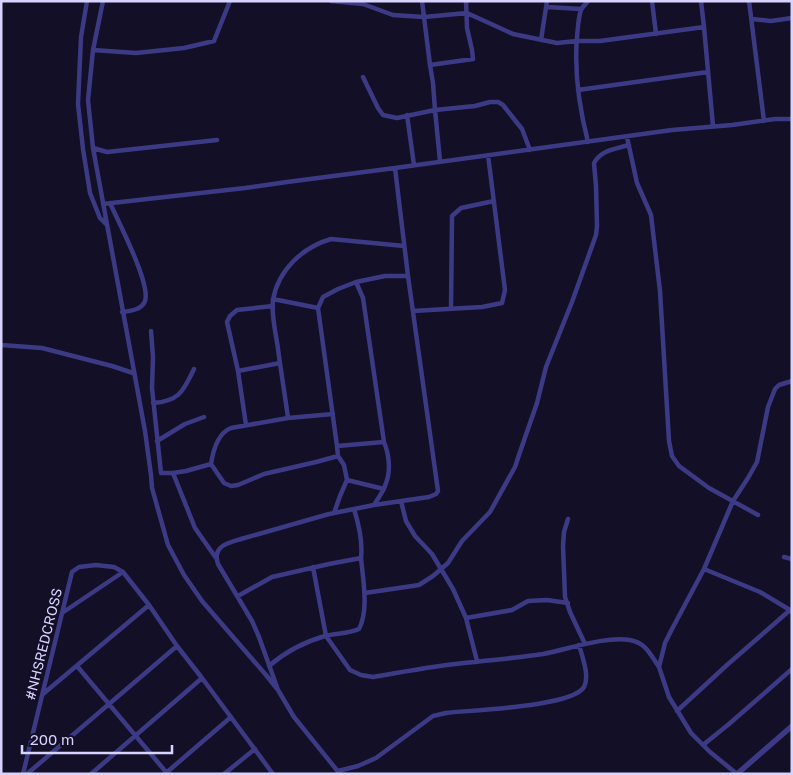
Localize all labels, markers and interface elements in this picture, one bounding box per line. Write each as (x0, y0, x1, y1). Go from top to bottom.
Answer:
street label: #NHSREDCROSS (21, 586, 65, 702)
scale bar (22, 722, 172, 754)
text: 200 m (30, 730, 74, 748)

